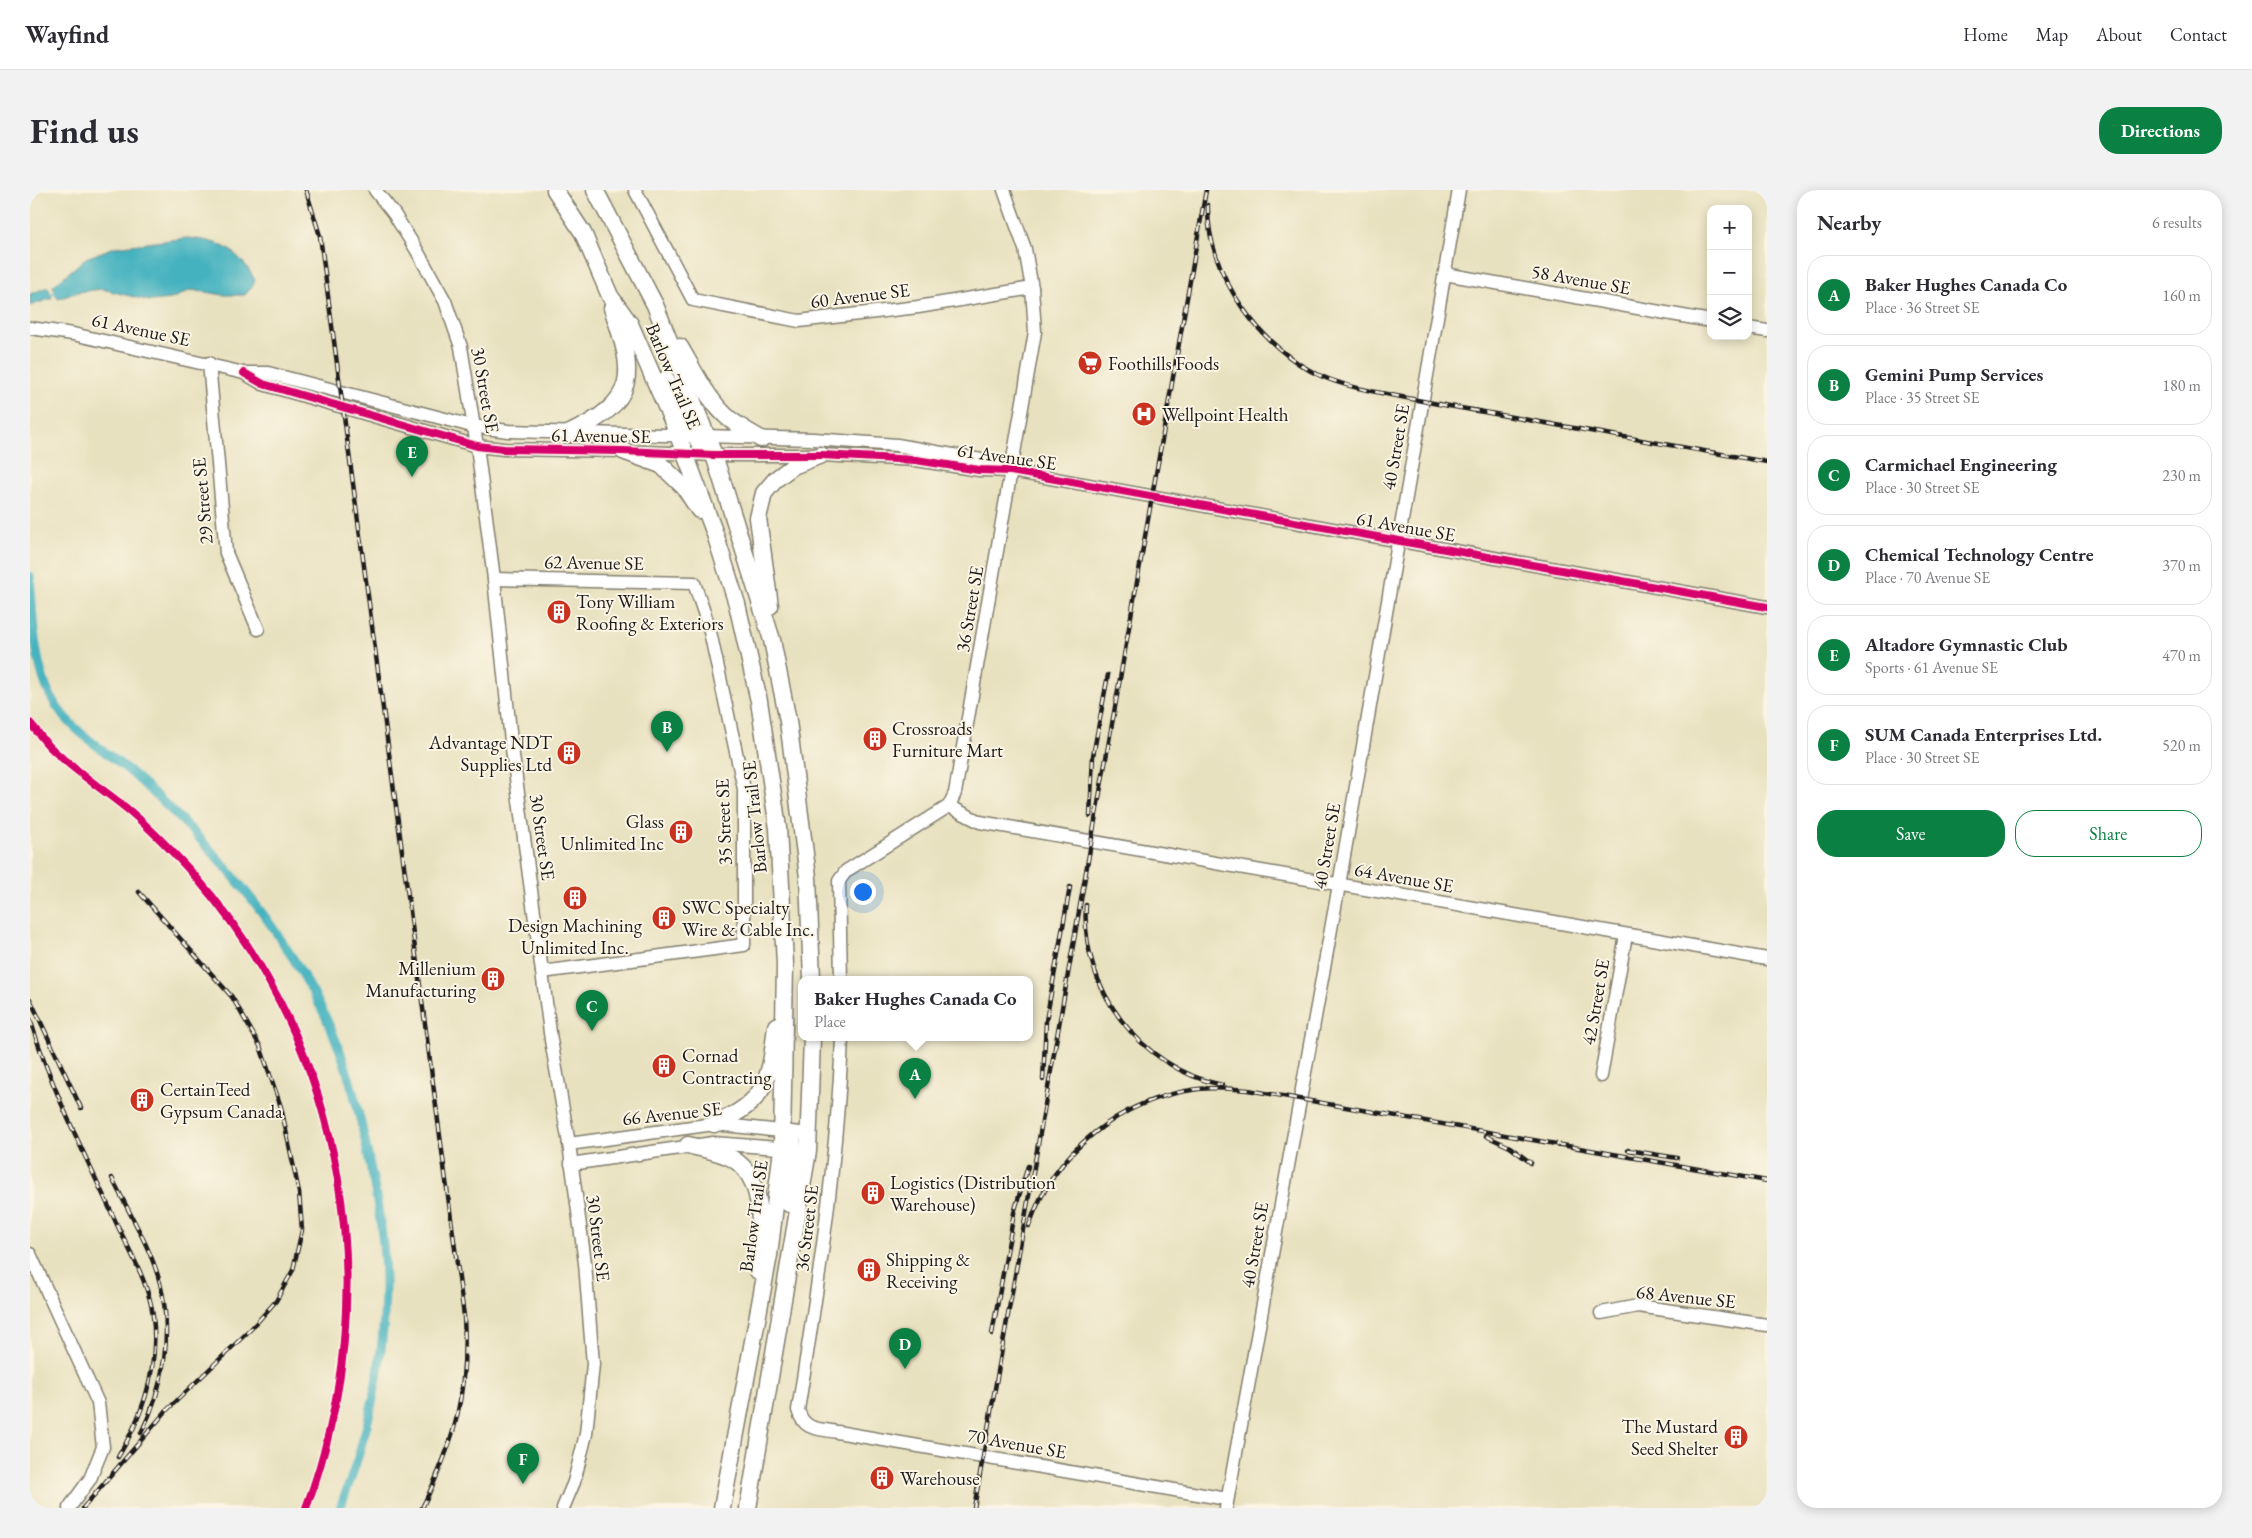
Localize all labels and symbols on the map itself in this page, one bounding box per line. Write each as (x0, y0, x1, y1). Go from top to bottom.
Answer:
street label: 58 Avenue SE (1530, 259, 1633, 301)
street label: 60 Avenue SE (809, 277, 911, 314)
street label: 61 Avenue SE (89, 307, 193, 352)
street label: Barlow Trail SE (640, 319, 707, 433)
street label: 30 Street SE (466, 345, 505, 435)
supermarket icon: Foothills Foods (1077, 350, 1103, 376)
place label: Foothills Foods (1108, 351, 1219, 376)
hospital icon: Wellpoint Health (1131, 401, 1157, 427)
place label: Wellpoint Health (1162, 402, 1289, 427)
street label: 40 Street SE (1376, 402, 1415, 492)
street label: 61 Avenue SE (551, 422, 651, 449)
pin: E (396, 436, 428, 477)
street label: 61 Avenue SE (956, 437, 1058, 476)
street label: 29 Street SE (186, 456, 219, 545)
street label: 61 Avenue SE (1355, 506, 1458, 548)
street label: 62 Avenue SE (544, 549, 644, 576)
street label: 36 Street SE (950, 564, 989, 654)
place label: Tony William Roofing & Exteriors (576, 589, 724, 636)
building icon: Tony William Roofing & Exteriors (546, 599, 572, 625)
pin: B (651, 711, 683, 752)
place label: Crossroads Furniture Mart (892, 716, 1003, 763)
building icon: Crossroads Furniture Mart (862, 726, 888, 752)
place label: Advantage NDT Supplies Ltd (428, 730, 552, 777)
building icon: Advantage NDT Supplies Ltd (556, 740, 582, 766)
street label: Barlow Trail SE (736, 759, 773, 874)
street label: 35 Street SE (709, 778, 738, 866)
street label: 30 Street SE (524, 792, 561, 882)
street label: 40 Street SE (1307, 801, 1346, 891)
place label: Glass Unlimited Inc (560, 809, 664, 856)
building icon: Glass Unlimited Inc (668, 819, 694, 845)
street label: 64 Avenue SE (1353, 857, 1456, 899)
your location (850, 879, 876, 905)
building icon: Design Machining Unlimited Inc. (562, 885, 588, 911)
place label: SWC Specialty Wire & Cable Inc. (682, 895, 814, 942)
building icon: SWC Specialty Wire & Cable Inc. (651, 905, 677, 931)
place label: Design Machining Unlimited Inc. (508, 913, 643, 960)
place label: Millenium Manufacturing (365, 956, 477, 1003)
street label: 42 Street SE (1576, 957, 1615, 1047)
building icon: Millenium Manufacturing (480, 966, 506, 992)
pin: C (576, 990, 608, 1031)
place label: Cornad Contracting (682, 1043, 772, 1090)
building icon: Cornad Contracting (651, 1053, 677, 1079)
pin: A (899, 1058, 931, 1099)
place label: CertainTeed Gypsum Canada (160, 1077, 283, 1124)
building icon: CertainTeed Gypsum Canada (129, 1087, 155, 1113)
street label: 66 Avenue SE (621, 1096, 723, 1131)
street label: Barlow Trail SE (733, 1158, 774, 1274)
place label: Logistics (Distribution Warehouse) (890, 1170, 1056, 1217)
building icon: Logistics (Distribution Warehouse) (860, 1180, 886, 1206)
street label: 36 Street SE (789, 1183, 824, 1273)
street label: 30 Street SE (581, 1193, 616, 1283)
street label: 40 Street SE (1235, 1200, 1274, 1290)
place label: Shipping & Receiving (886, 1247, 970, 1294)
building icon: Shipping & Receiving (856, 1257, 882, 1283)
street label: 68 Avenue SE (1635, 1279, 1737, 1314)
pin: D (889, 1328, 921, 1369)
place label: The Mustard Seed Shelter (1621, 1414, 1719, 1461)
street label: 70 Avenue SE (966, 1423, 1069, 1465)
building icon: The Mustard Seed Shelter (1723, 1424, 1749, 1450)
pin: F (507, 1443, 539, 1484)
building icon: Warehouse (869, 1465, 895, 1491)
place label: Warehouse (900, 1466, 980, 1491)

